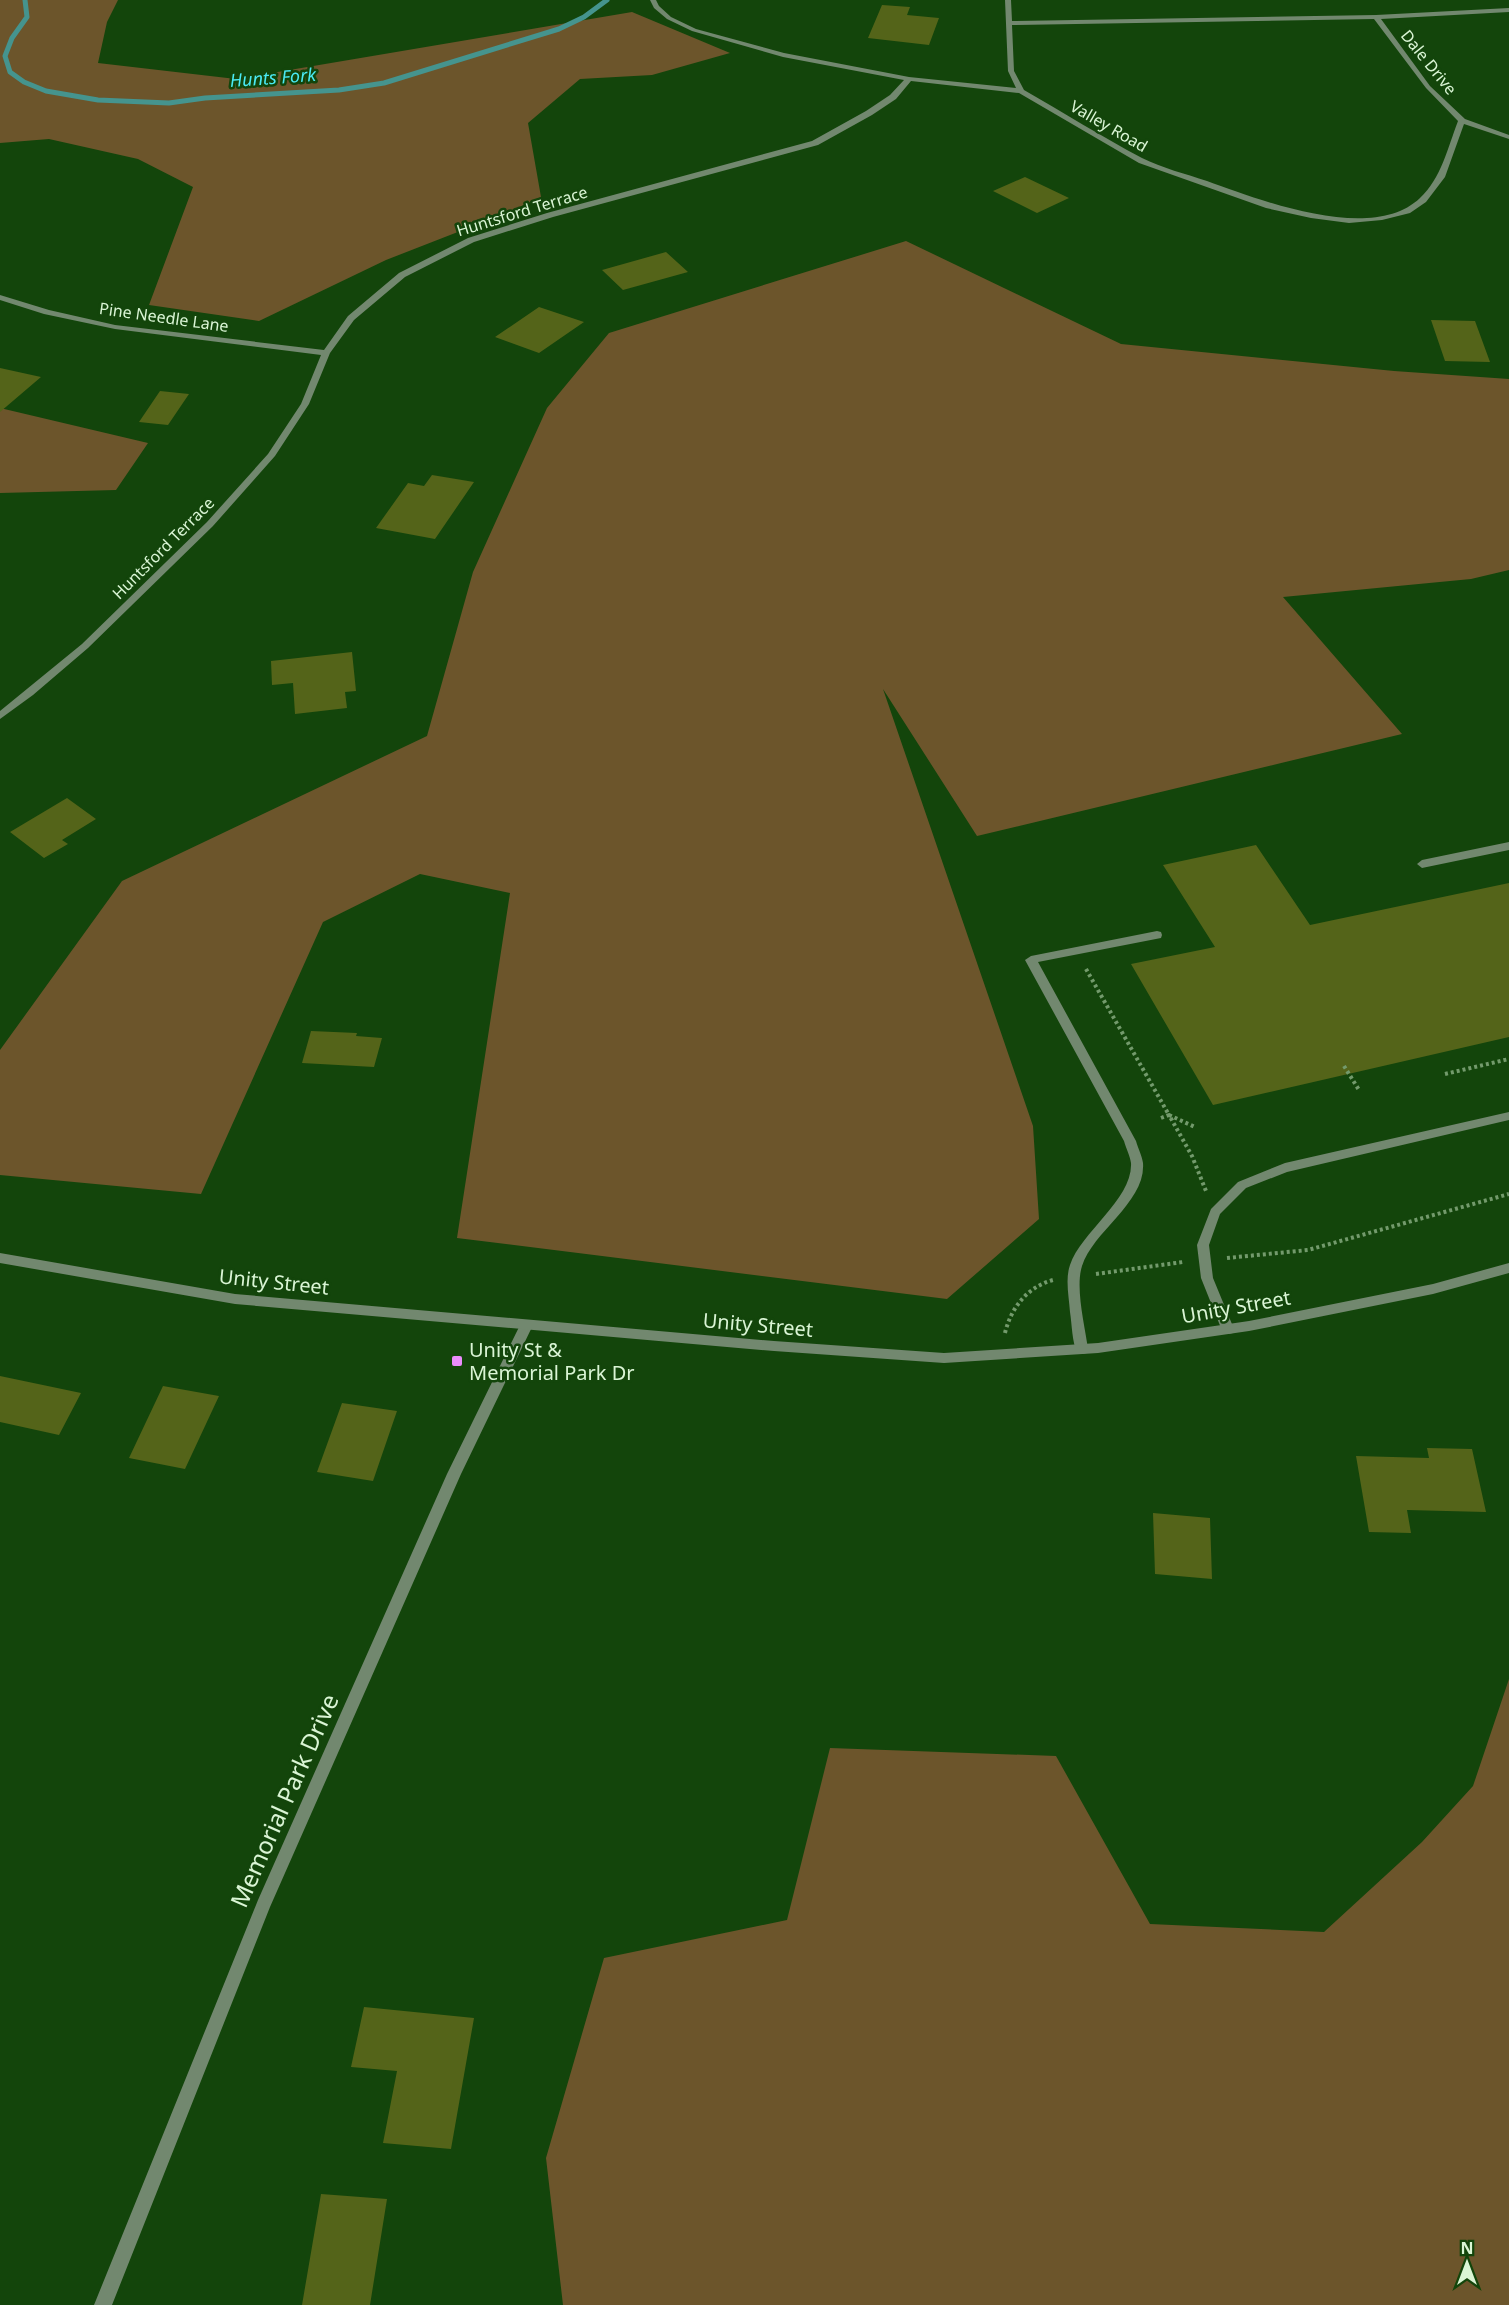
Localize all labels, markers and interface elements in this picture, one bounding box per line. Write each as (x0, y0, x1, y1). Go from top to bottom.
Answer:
street label: Dale Drive (1396, 25, 1462, 99)
water label: Hunts Fork (229, 62, 318, 92)
street label: Valley Road (1066, 95, 1152, 157)
street label: Huntsford Terrace (454, 181, 590, 241)
street label: Pine Needle Lane (98, 297, 230, 337)
street label: Huntsford Terrace (107, 492, 219, 604)
street label: Unity Street (218, 1262, 330, 1301)
street label: Unity Street (1179, 1284, 1293, 1329)
street label: Unity Street (702, 1306, 814, 1343)
place label: Unity St & Memorial Park Dr (469, 1336, 635, 1386)
marker: Unity St & Memorial Park Dr (450, 1354, 464, 1368)
street label: Memorial Park Drive (222, 1688, 346, 1912)
north arrow (1437, 2233, 1497, 2293)
text: N (1460, 2237, 1474, 2259)

